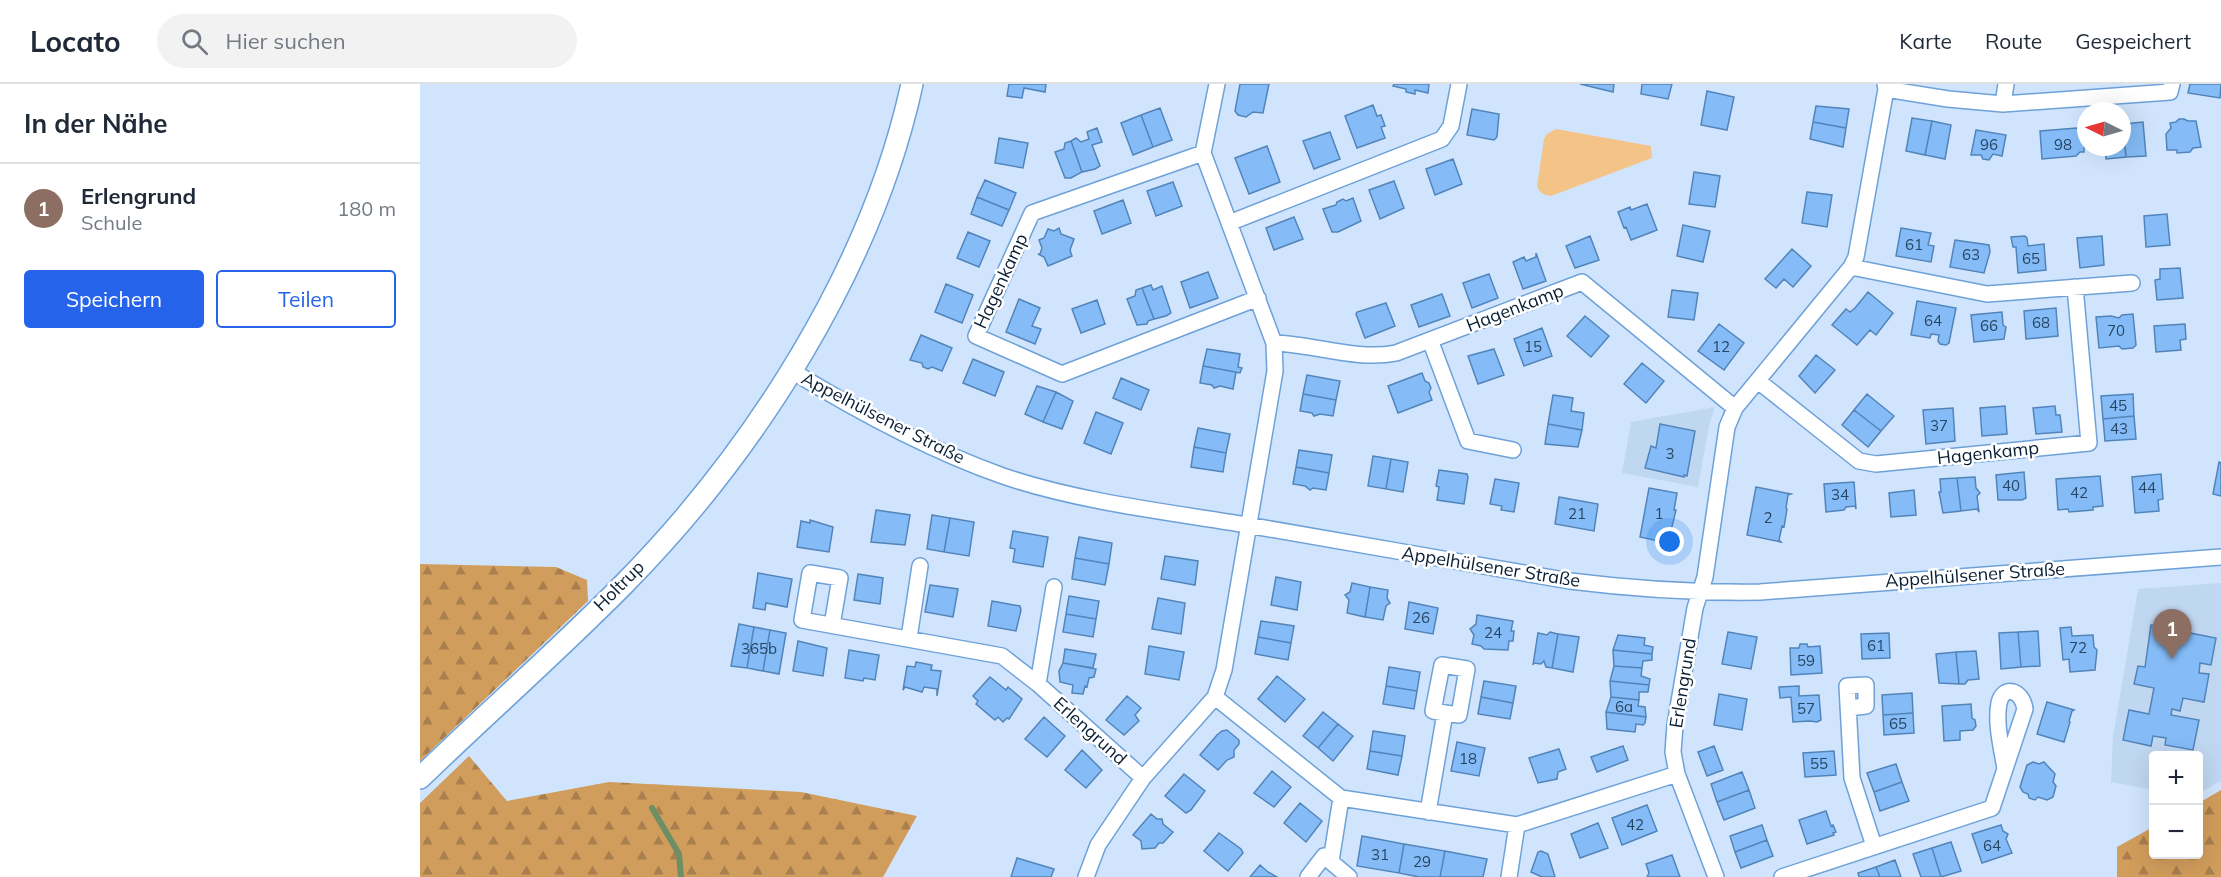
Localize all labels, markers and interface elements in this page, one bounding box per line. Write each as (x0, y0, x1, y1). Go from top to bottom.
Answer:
search box (157, 14, 577, 68)
text: Locato (30, 24, 121, 59)
icon: search (178, 25, 211, 58)
text: Hier suchen (226, 27, 346, 55)
text: Karte (1899, 28, 1952, 54)
text: Route (1985, 28, 2042, 54)
text: Gespeichert (2075, 28, 2191, 54)
north arrow (2077, 102, 2131, 156)
text: In der Nähe (24, 107, 168, 140)
house number: 96 (1980, 135, 1998, 154)
house number: 98 (2054, 135, 2072, 154)
text: Erlengrund (81, 182, 196, 210)
text: 1 (38, 196, 50, 221)
text: 180 m (337, 196, 396, 221)
text: Schule (81, 210, 142, 235)
street label: Hagenkamp (968, 230, 1033, 332)
house number: 61 (1905, 235, 1923, 254)
house number: 63 (1962, 245, 1980, 264)
house number: 65 (2022, 249, 2040, 268)
button: Speichern (24, 270, 204, 328)
button: Teilen (216, 270, 396, 328)
street label: Hagenkamp (1463, 278, 1567, 337)
house number: 64 (1924, 311, 1942, 330)
house number: 68 (2032, 313, 2050, 332)
house number: 66 (1980, 316, 1998, 335)
house number: 70 (2107, 321, 2125, 340)
house number: 15 (1524, 337, 1542, 356)
house number: 12 (1712, 337, 1730, 356)
street label: Appelhülsener Straße (798, 366, 969, 469)
house number: 45 (2109, 396, 2127, 415)
house number: 37 (1930, 416, 1948, 435)
house number: 43 (2110, 419, 2128, 438)
street label: Hagenkamp (1936, 436, 2040, 469)
house number: 3 (1665, 444, 1675, 463)
house number: 40 (2002, 476, 2020, 495)
house number: 44 (2138, 478, 2156, 497)
house number: 42 (2070, 483, 2088, 502)
house number: 34 (1831, 485, 1849, 504)
house number: 21 (1568, 504, 1586, 523)
house number: 1 (1654, 504, 1664, 523)
house number: 2 (1763, 508, 1773, 527)
your location (1655, 527, 1684, 556)
street label: Appelhülsener Straße (1400, 541, 1582, 592)
street label: Holtrup (588, 555, 649, 616)
street label: Appelhülsener Straße (1884, 557, 2066, 592)
house number: 26 (1412, 608, 1430, 627)
pin: 1 (2152, 610, 2192, 659)
house number: 24 (1484, 623, 1502, 642)
street label: Erlengrund (1664, 636, 1701, 730)
house number: 61 (1867, 636, 1885, 655)
house number: 72 (2069, 638, 2087, 657)
house number: 365b (741, 639, 777, 658)
house number: 59 (1797, 651, 1815, 670)
street label: Erlengrund (1049, 692, 1132, 770)
house number: 6a (1615, 697, 1633, 716)
house number: 57 (1797, 699, 1815, 718)
house number: 65 (1889, 714, 1907, 733)
house number: 18 (1459, 749, 1477, 768)
map controls (2149, 751, 2203, 859)
button: + (2149, 751, 2203, 805)
house number: 55 (1810, 754, 1828, 773)
button: − (2149, 805, 2203, 859)
house number: 42 (1626, 815, 1644, 834)
house number: 64 (1983, 836, 2001, 855)
house number: 31 (1371, 845, 1389, 864)
house number: 29 (1413, 852, 1431, 871)

